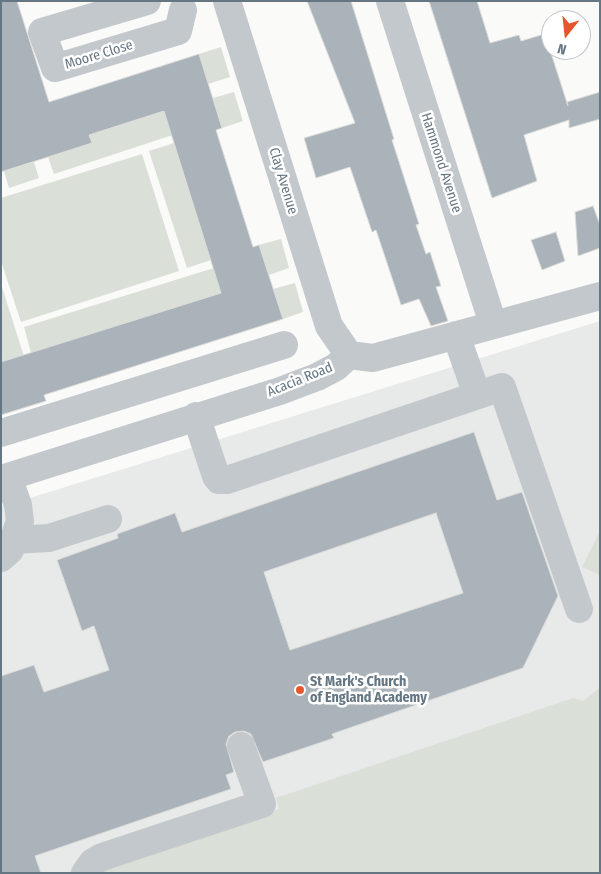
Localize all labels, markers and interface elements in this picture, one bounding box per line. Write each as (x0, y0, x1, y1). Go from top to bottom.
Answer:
north arrow (541, 10, 591, 60)
street label: Moore Close (63, 37, 135, 73)
text: N (556, 40, 568, 58)
street label: Hammond Avenue (417, 111, 465, 215)
street label: Clay Avenue (265, 146, 301, 216)
street label: Acacia Road (265, 359, 335, 401)
place label: St Mark's Church of England Academy (310, 674, 427, 706)
marker: St Mark's Church of England Academy (294, 684, 306, 696)

